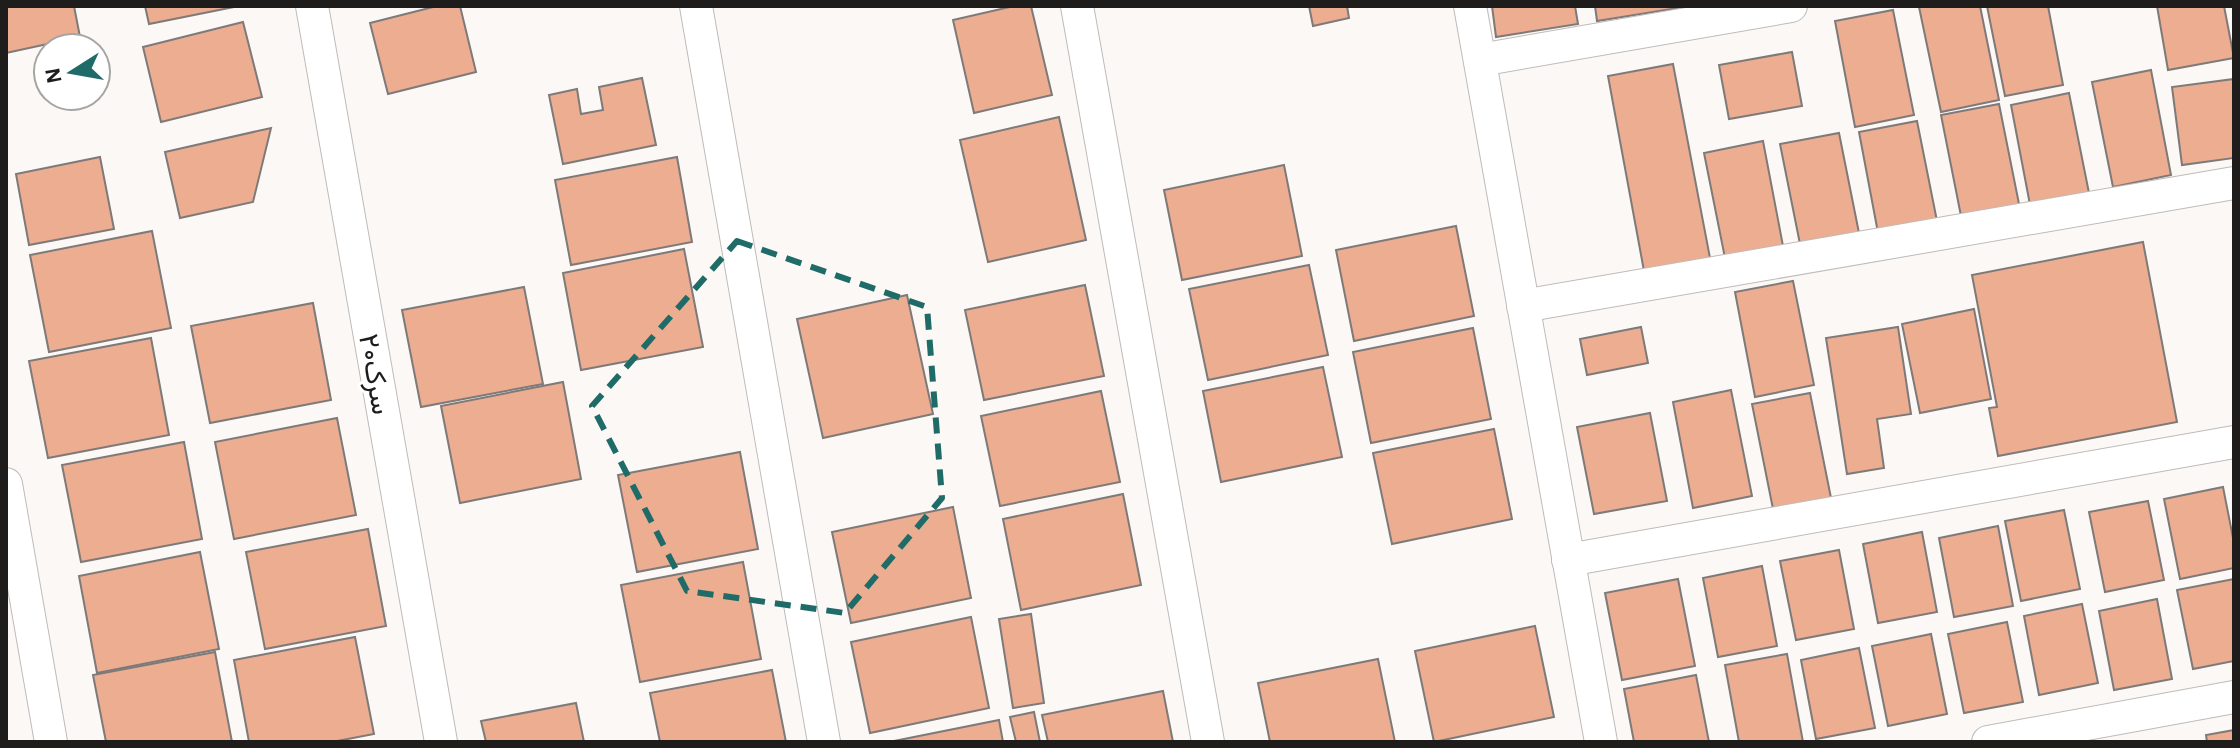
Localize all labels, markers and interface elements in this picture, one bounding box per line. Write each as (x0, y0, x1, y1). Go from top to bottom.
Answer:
north arrow (32, 32, 112, 112)
text: N (41, 66, 66, 85)
street label: سرک۲۰ (351, 332, 395, 417)

